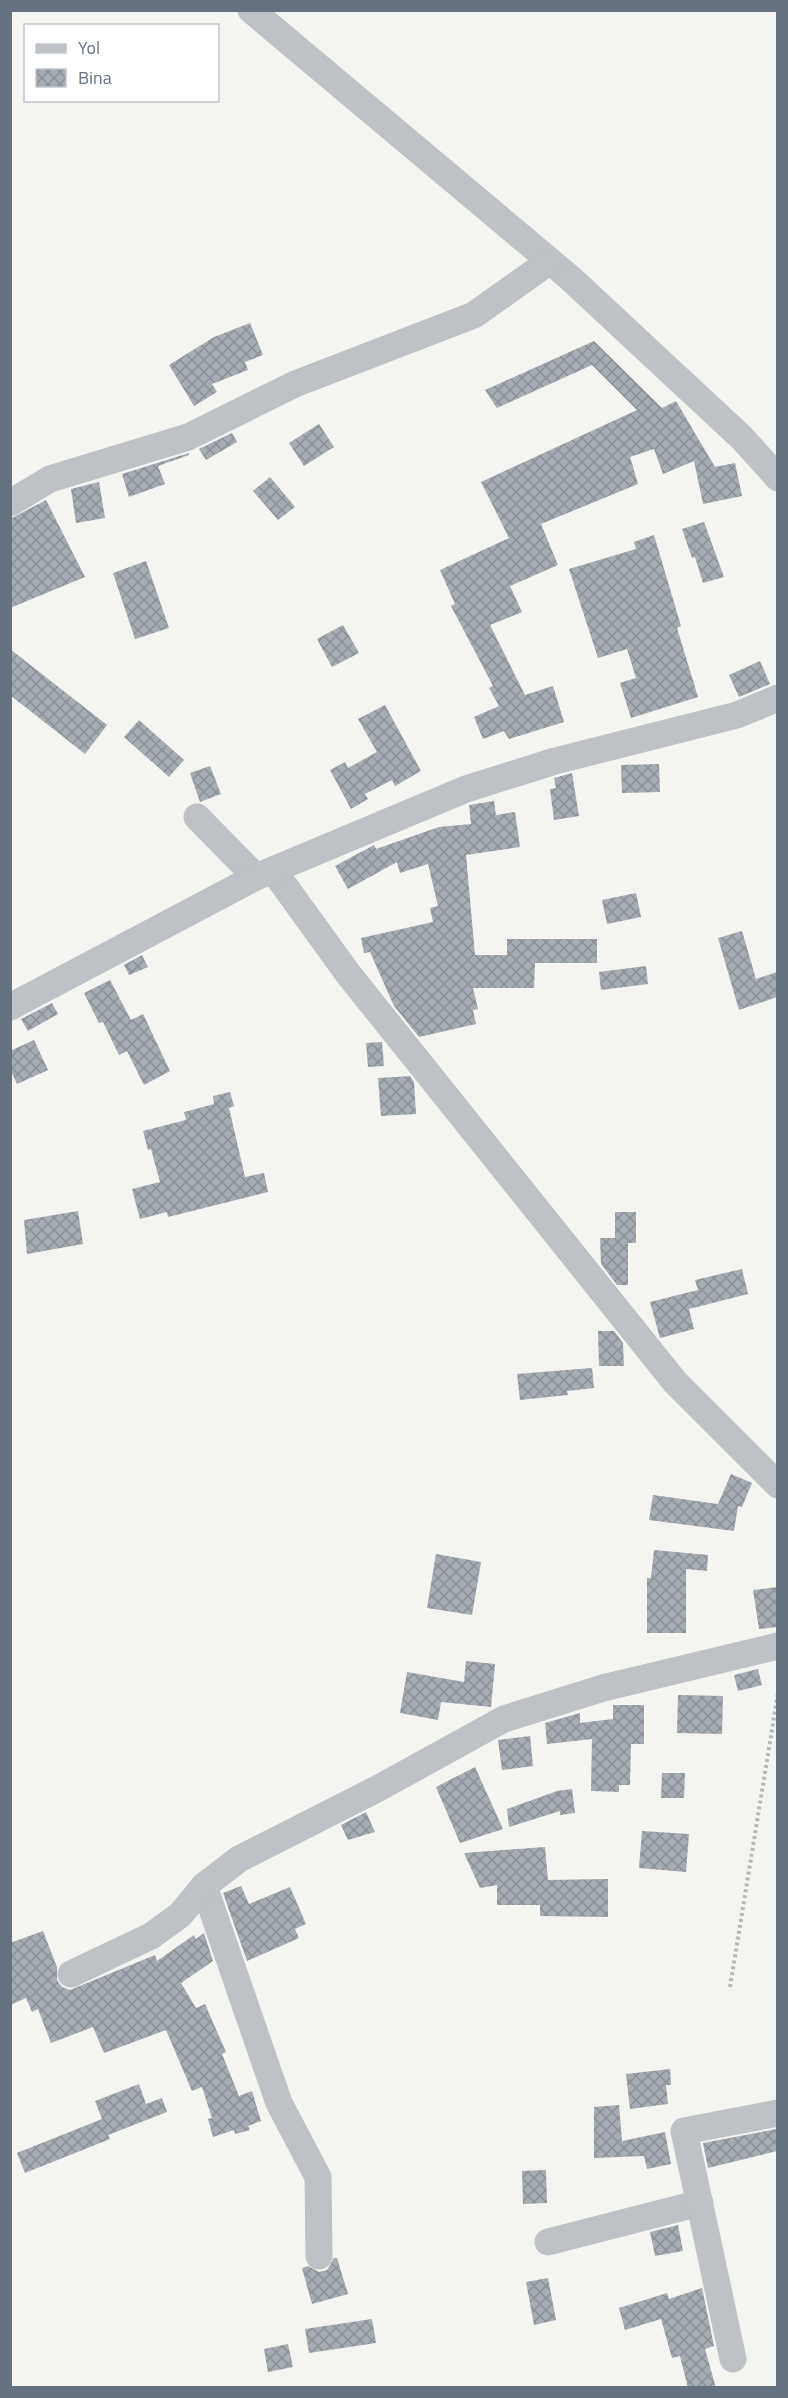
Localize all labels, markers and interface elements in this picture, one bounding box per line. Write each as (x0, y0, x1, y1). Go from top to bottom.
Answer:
legend (24, 24, 219, 102)
text: Yol (78, 34, 100, 61)
text: Bina (78, 64, 112, 91)

